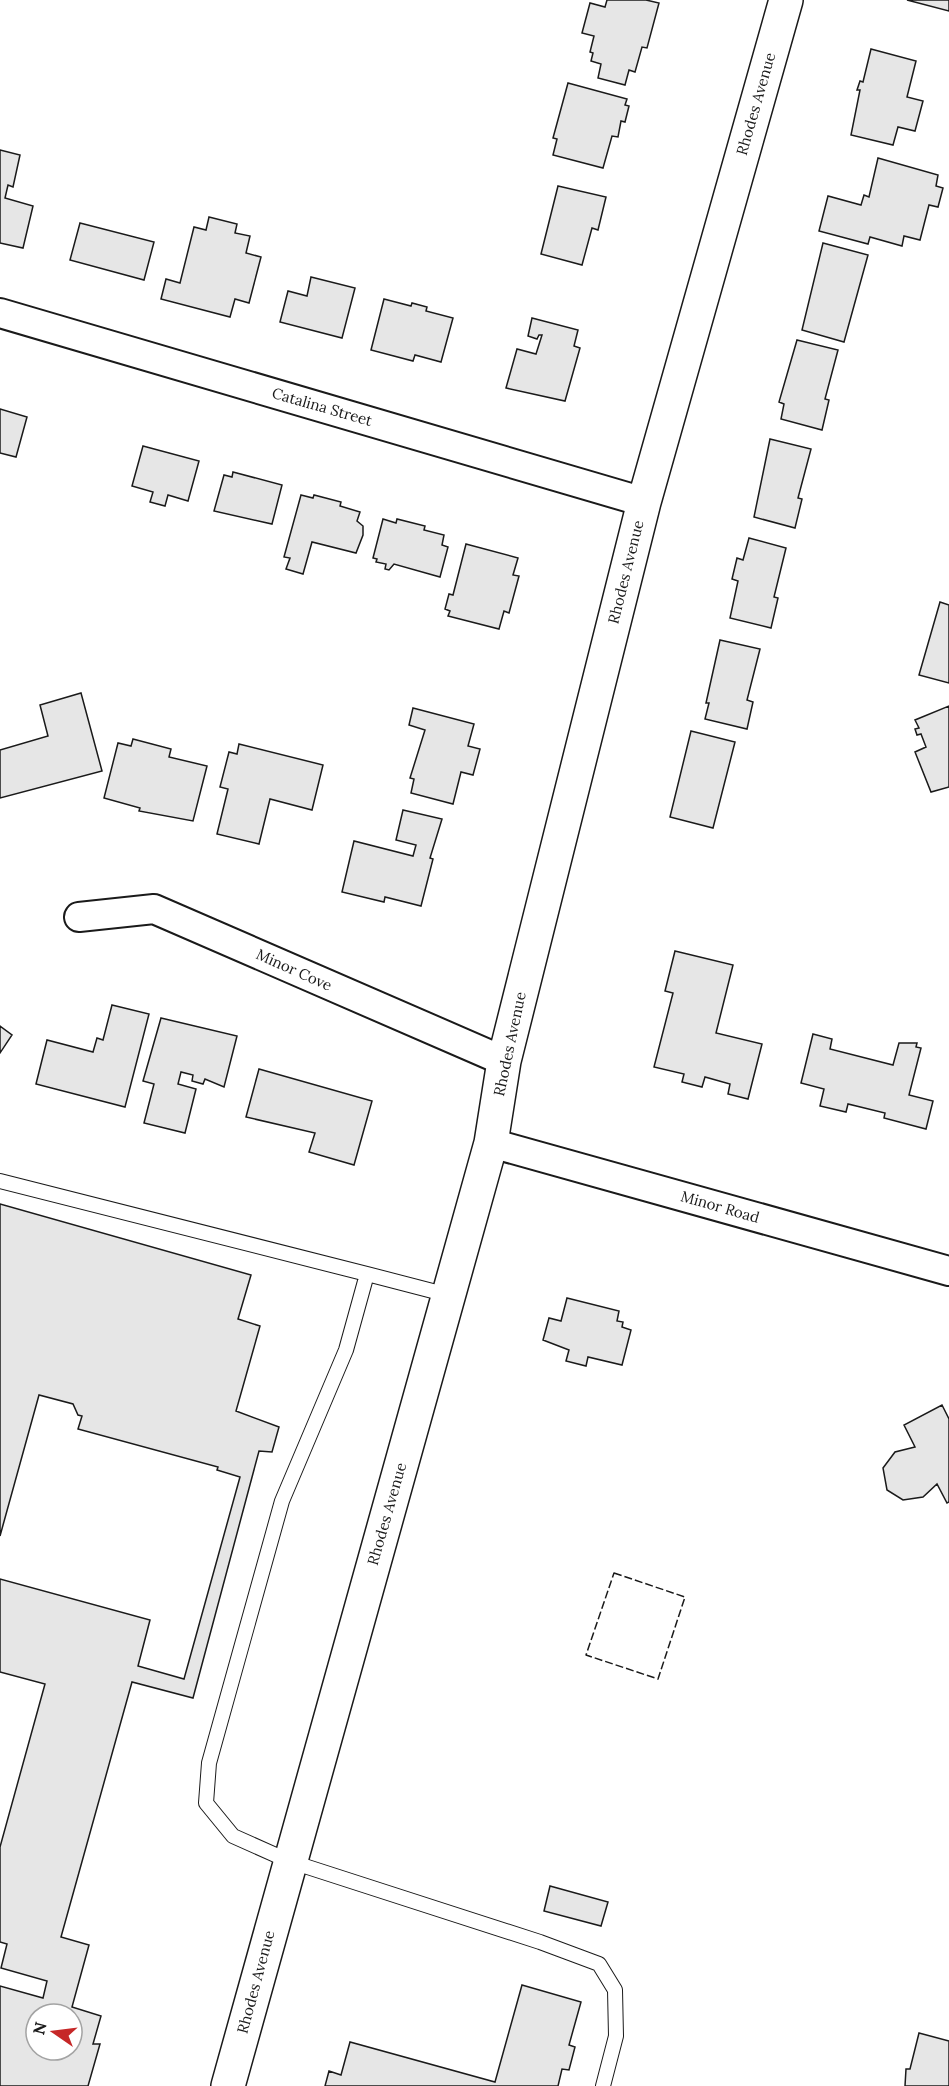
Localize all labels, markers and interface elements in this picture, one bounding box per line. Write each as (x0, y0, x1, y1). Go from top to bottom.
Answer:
street label: Rhodes Avenue (732, 50, 779, 157)
street label: Catalina Street (270, 383, 375, 430)
street label: Rhodes Avenue (603, 518, 648, 626)
street label: Minor Cove (253, 944, 335, 995)
street label: Rhodes Avenue (489, 990, 530, 1098)
street label: Minor Road (679, 1186, 762, 1227)
street label: Rhodes Avenue (363, 1460, 410, 1567)
street label: Rhodes Avenue (233, 1928, 278, 2036)
north arrow (24, 2002, 84, 2062)
text: N (28, 2020, 51, 2037)

